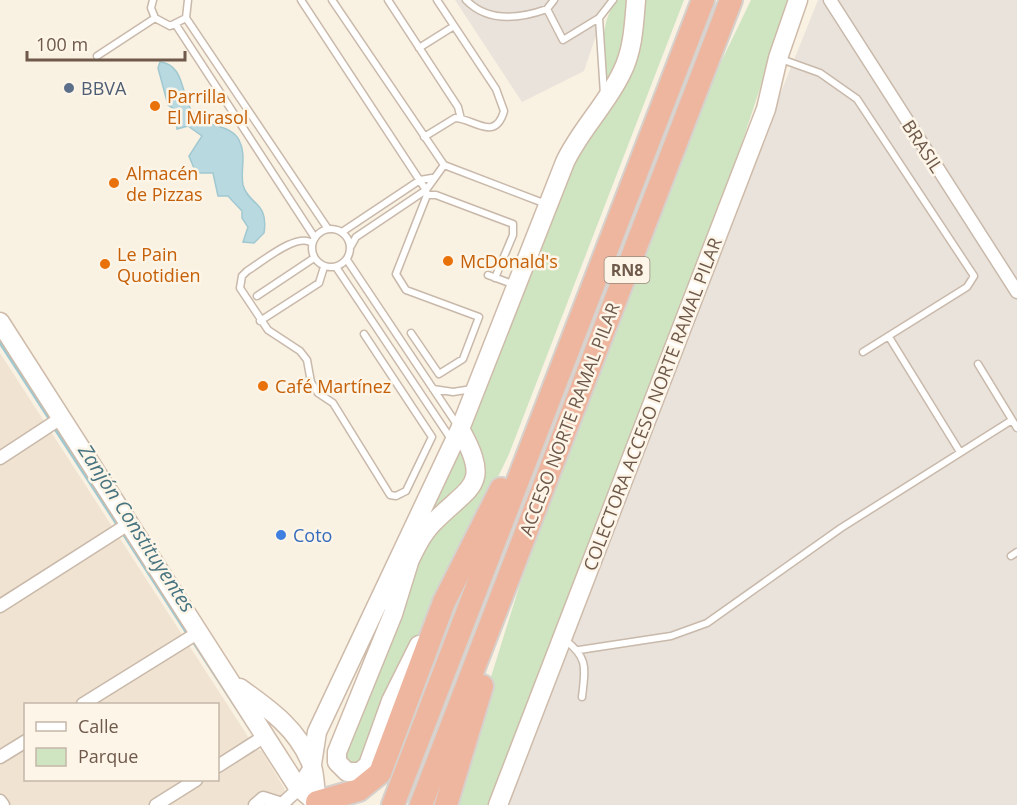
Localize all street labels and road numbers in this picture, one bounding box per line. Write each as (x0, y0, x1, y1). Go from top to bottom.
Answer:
street label: BRASIL (897, 115, 949, 177)
street label: COLECTORA ACCESO NORTE RAMAL PILAR (577, 234, 727, 574)
road number: RN8 (604, 257, 650, 283)
street label: ACCESO NORTE RAMAL PILAR (513, 299, 625, 539)

